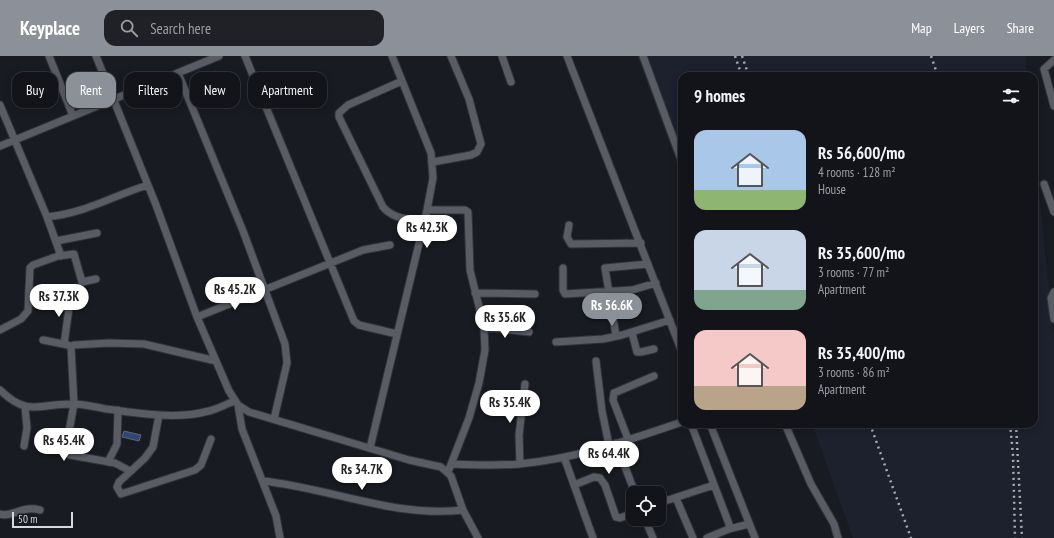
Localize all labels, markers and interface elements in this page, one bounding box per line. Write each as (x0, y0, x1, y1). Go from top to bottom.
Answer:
search box (104, 10, 384, 46)
text: Keyplace (20, 16, 80, 40)
icon: search (118, 17, 140, 39)
text: Search here (150, 19, 211, 38)
text: Map (911, 19, 932, 37)
text: Layers (954, 19, 985, 37)
text: Share (1007, 19, 1034, 37)
chip: Buy (12, 72, 58, 108)
chip: Rent (66, 72, 116, 108)
chip: Filters (124, 72, 182, 108)
chip: New (190, 72, 240, 108)
chip: Apartment (248, 72, 327, 108)
text: 9 homes (694, 85, 745, 107)
icon: filters (1000, 85, 1022, 107)
text: Rs 56,600/mo (818, 142, 905, 164)
icon: home (726, 146, 774, 194)
text: 4 rooms · 128 m² (818, 164, 896, 181)
text: House (818, 181, 846, 198)
pin: Rs 42.3K (386, 215, 468, 249)
text: Rs 42.3K (406, 219, 448, 236)
text: Rs 35,600/mo (818, 242, 905, 264)
icon: home (726, 246, 774, 294)
text: 3 rooms · 77 m² (818, 264, 889, 281)
pin: Rs 45.2K (194, 277, 276, 311)
text: Rs 45.2K (214, 281, 256, 298)
text: Apartment (818, 281, 866, 298)
pin: Rs 37.3K (18, 284, 100, 318)
text: Rs 37.3K (39, 288, 79, 305)
pin: Rs 56.6K (571, 293, 653, 327)
text: Rs 56.6K (591, 297, 633, 314)
pin: Rs 35.6K (464, 305, 546, 339)
text: Rs 35.6K (484, 309, 526, 326)
text: Rs 35,400/mo (818, 342, 905, 364)
icon: home (726, 346, 774, 394)
text: 3 rooms · 86 m² (818, 364, 890, 381)
text: Apartment (818, 381, 866, 398)
pin: Rs 35.4K (469, 390, 551, 424)
text: Rs 35.4K (489, 394, 531, 411)
pin: Rs 45.4K (23, 428, 105, 462)
text: Rs 45.4K (43, 432, 85, 449)
pin: Rs 64.4K (568, 441, 650, 475)
text: Rs 64.4K (588, 445, 630, 462)
pin: Rs 34.7K (321, 457, 403, 491)
text: Rs 34.7K (341, 461, 383, 478)
map controls (626, 486, 666, 526)
button: locate (626, 486, 666, 526)
scale bar (12, 510, 73, 529)
text: 50 m (18, 512, 37, 526)

